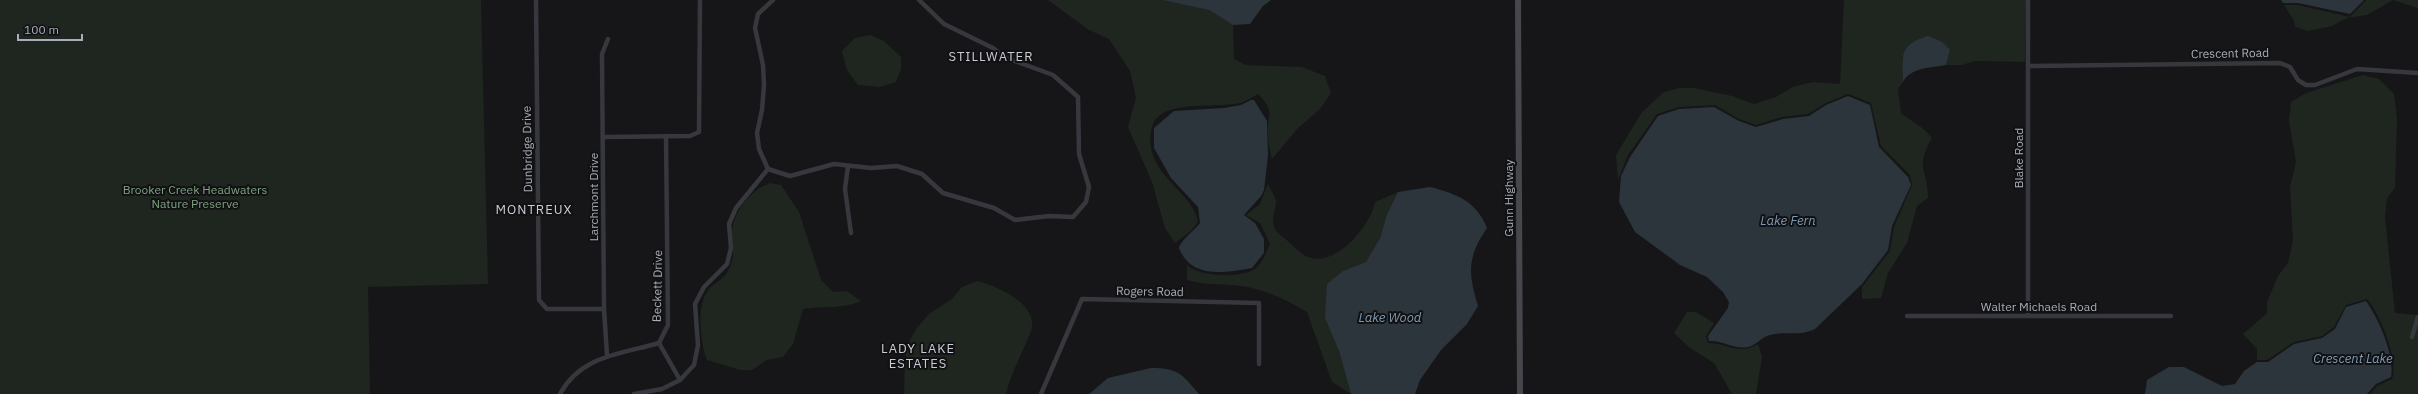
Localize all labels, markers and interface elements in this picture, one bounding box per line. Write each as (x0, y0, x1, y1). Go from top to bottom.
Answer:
scale bar (18, 16, 82, 42)
text: 100 m (24, 22, 59, 37)
street label: Crescent Road (2191, 45, 2269, 61)
district label: STILLWATER (949, 48, 1033, 65)
street label: Dunbridge Drive (519, 105, 535, 192)
street label: Blake Road (2011, 128, 2026, 188)
street label: Larchmont Drive (586, 152, 601, 241)
street label: Gunn Highway (1501, 159, 1516, 237)
park label: Brooker Creek Headwaters Nature Preserve (123, 182, 267, 211)
district label: MONTREUX (495, 201, 573, 218)
water label: Lake Fern (1760, 212, 1816, 229)
street label: Beckett Drive (649, 249, 665, 322)
street label: Rogers Road (1116, 283, 1184, 299)
street label: Walter Michaels Road (1981, 299, 2097, 314)
water label: Lake Wood (1359, 309, 1422, 326)
district label: LADY LAKE ESTATES (881, 340, 955, 372)
water label: Crescent Lake (2313, 350, 2393, 367)

